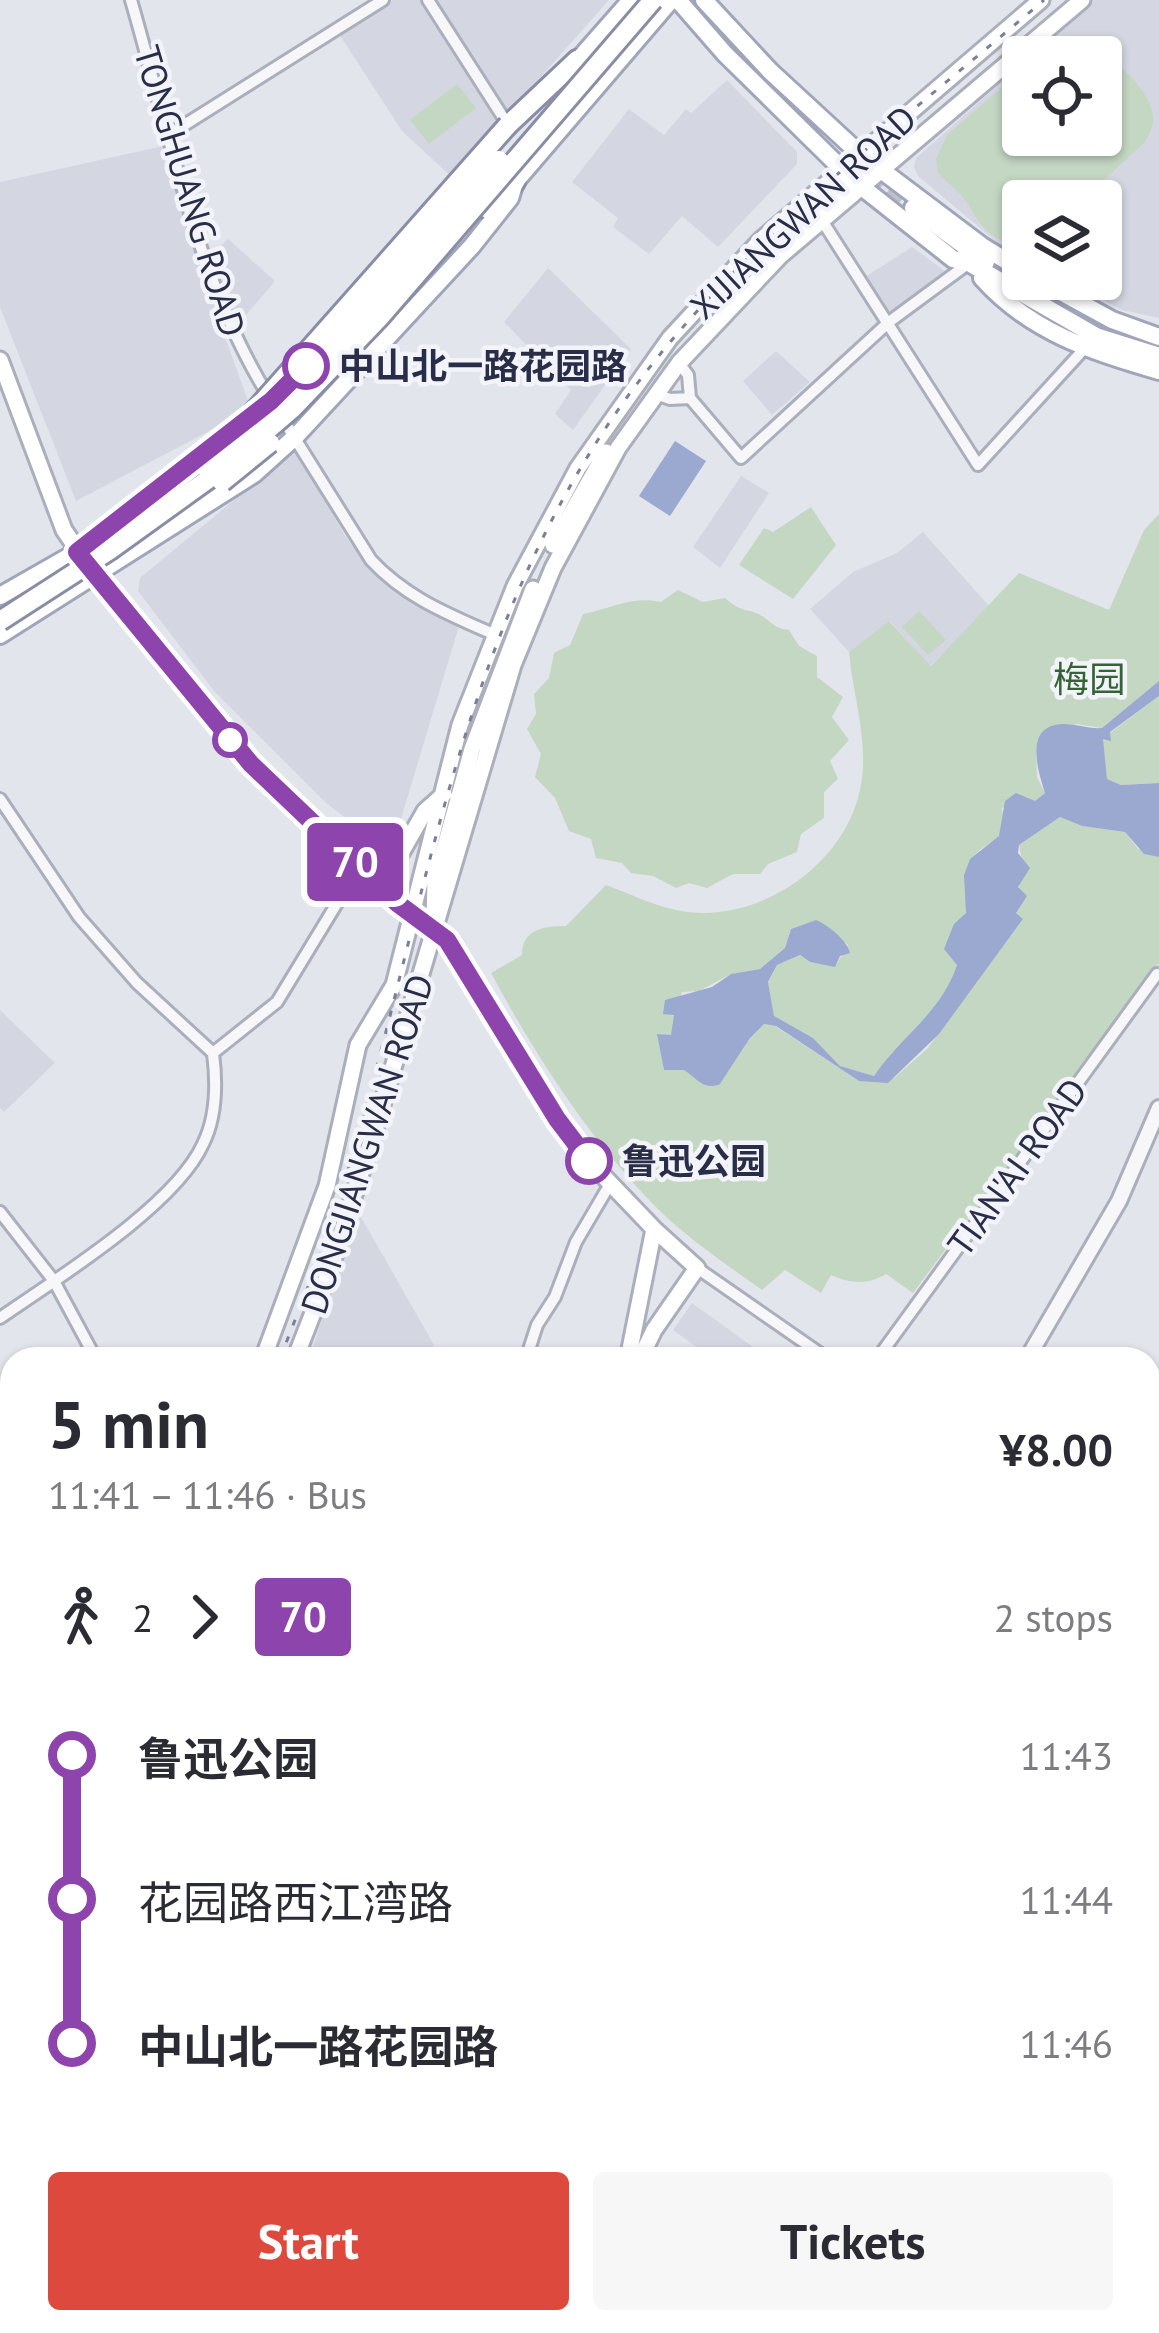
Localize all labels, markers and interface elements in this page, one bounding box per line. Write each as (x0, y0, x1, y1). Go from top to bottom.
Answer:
map controls (1002, 36, 1122, 300)
button: locate (1002, 36, 1122, 156)
street label: TONGHUANG ROAD (124, 40, 257, 342)
street label: XIJIANGWAN ROAD (680, 95, 926, 329)
button: layers (1002, 180, 1122, 300)
place label: 中山北一路花园路 (339, 342, 627, 389)
marker: 中山北一路花园路 (284, 344, 328, 388)
park label: 梅园 (1053, 655, 1125, 702)
unlabelled marker (214, 724, 246, 756)
line badge: 70 (301, 823, 409, 901)
text: 70 (331, 834, 379, 889)
street label: DONGJIANGWAN ROAD (289, 968, 444, 1320)
street label: TIAN'AI ROAD (936, 1069, 1097, 1265)
place label: 鲁迅公园 (622, 1137, 766, 1184)
marker: 鲁迅公园 (567, 1139, 611, 1183)
text: 5 min (48, 1381, 209, 1466)
text: ¥8.00 (1000, 1420, 1113, 1478)
text: 11:41 – 11:46 · Bus (48, 1469, 367, 1520)
icon: walk (48, 1584, 114, 1650)
icon: forward (171, 1584, 237, 1650)
text: 70 (279, 1589, 327, 1644)
text: 2 (132, 1592, 153, 1643)
text: 2 stops (994, 1592, 1113, 1643)
text: 鲁迅公园 (138, 1729, 318, 1787)
text: 11:43 (1019, 1730, 1113, 1781)
text: 花园路西江湾路 (138, 1873, 453, 1931)
text: 11:44 (1019, 1874, 1113, 1925)
text: 中山北一路花园路 (138, 2017, 498, 2075)
text: 11:46 (1019, 2018, 1113, 2069)
button: Start (48, 2172, 569, 2310)
button: Tickets (593, 2172, 1113, 2310)

